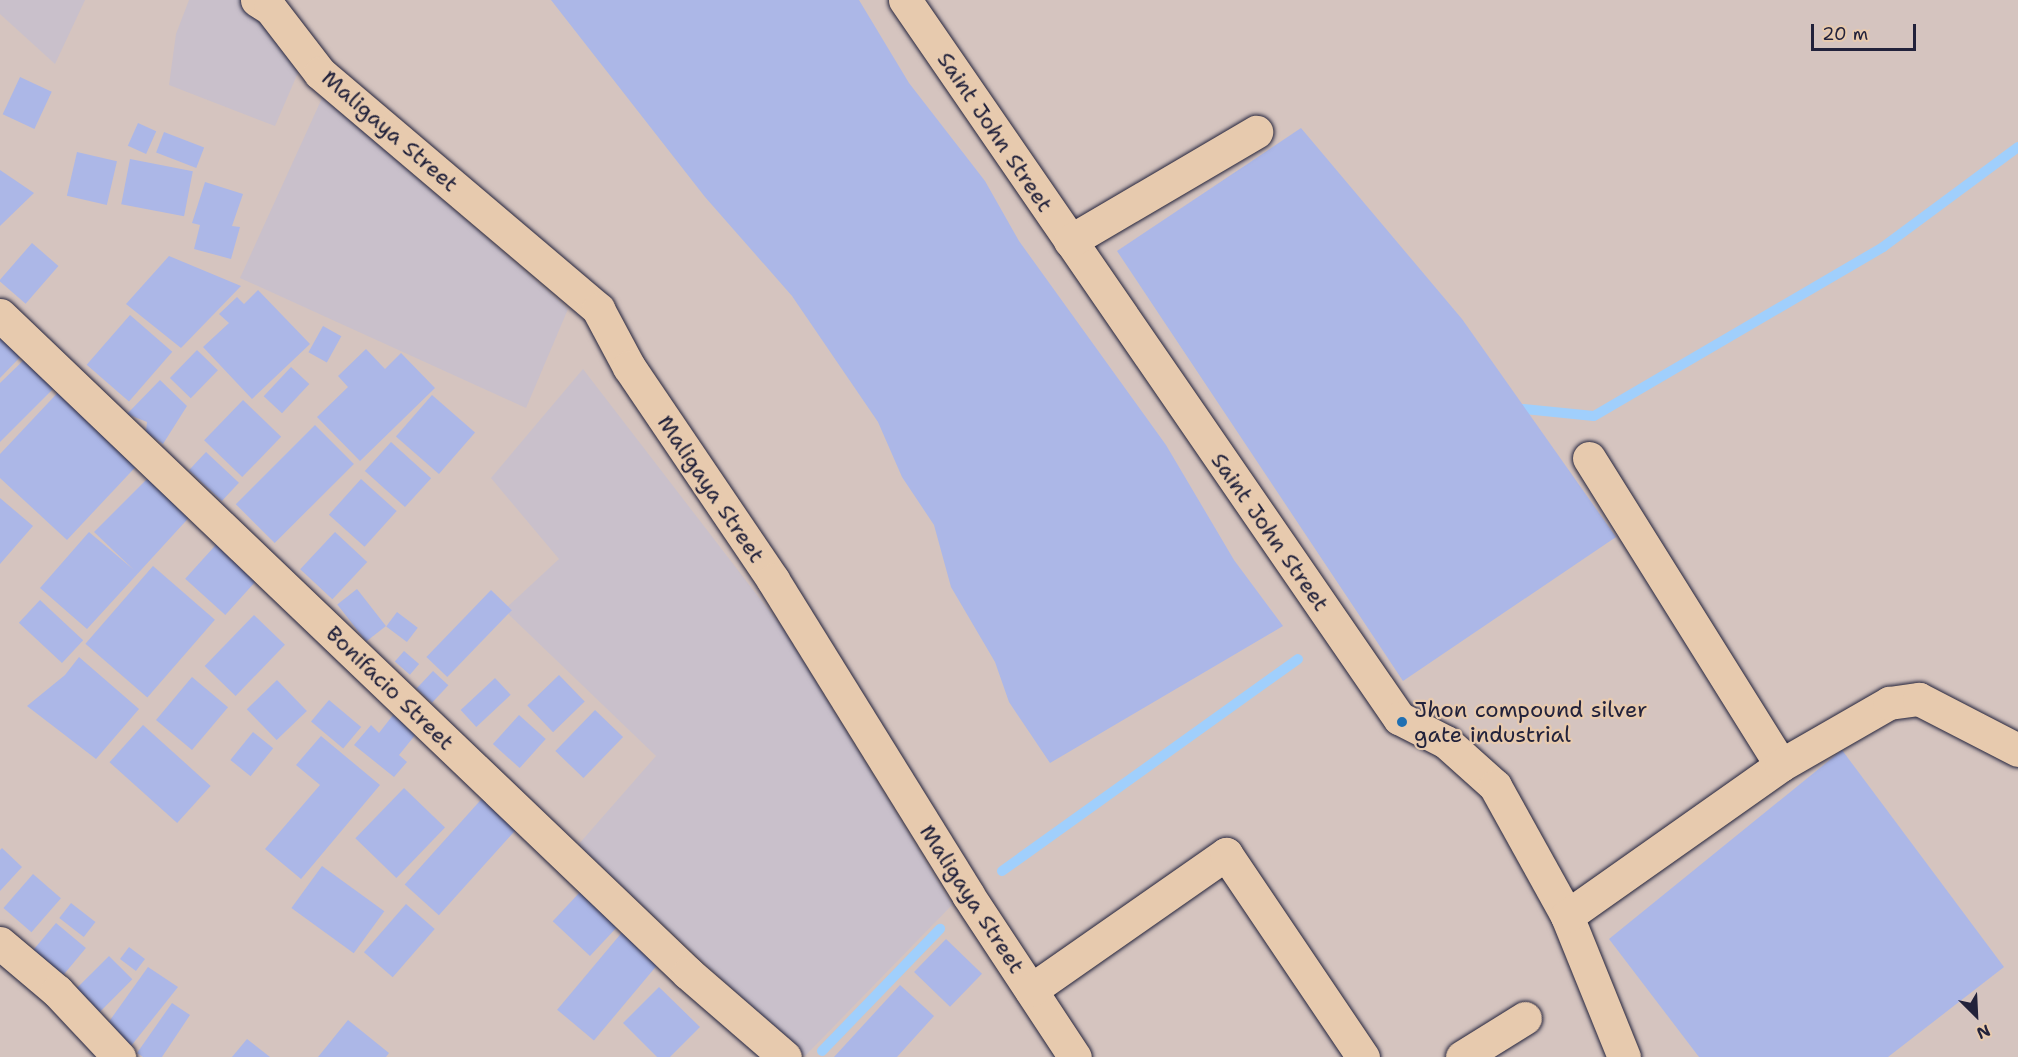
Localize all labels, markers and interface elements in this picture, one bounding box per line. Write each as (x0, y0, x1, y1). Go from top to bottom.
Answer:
scale bar (1814, 12, 1919, 50)
text: 20 m (1822, 22, 1868, 46)
street label: Saint John Street (932, 47, 1058, 217)
street label: Maligaya Street (316, 65, 464, 197)
street label: Maligaya Street (652, 410, 770, 568)
street label: Saint John Street (1206, 448, 1334, 616)
street label: Bonifacio Street (321, 620, 459, 756)
place label: Jhon compound silver gate industrial (1414, 696, 1647, 748)
marker: Jhon compound silver gate industrial (1395, 715, 1409, 729)
street label: Maligaya Street (914, 820, 1030, 978)
north arrow (1946, 985, 2006, 1045)
text: N (1973, 1020, 1994, 1044)

